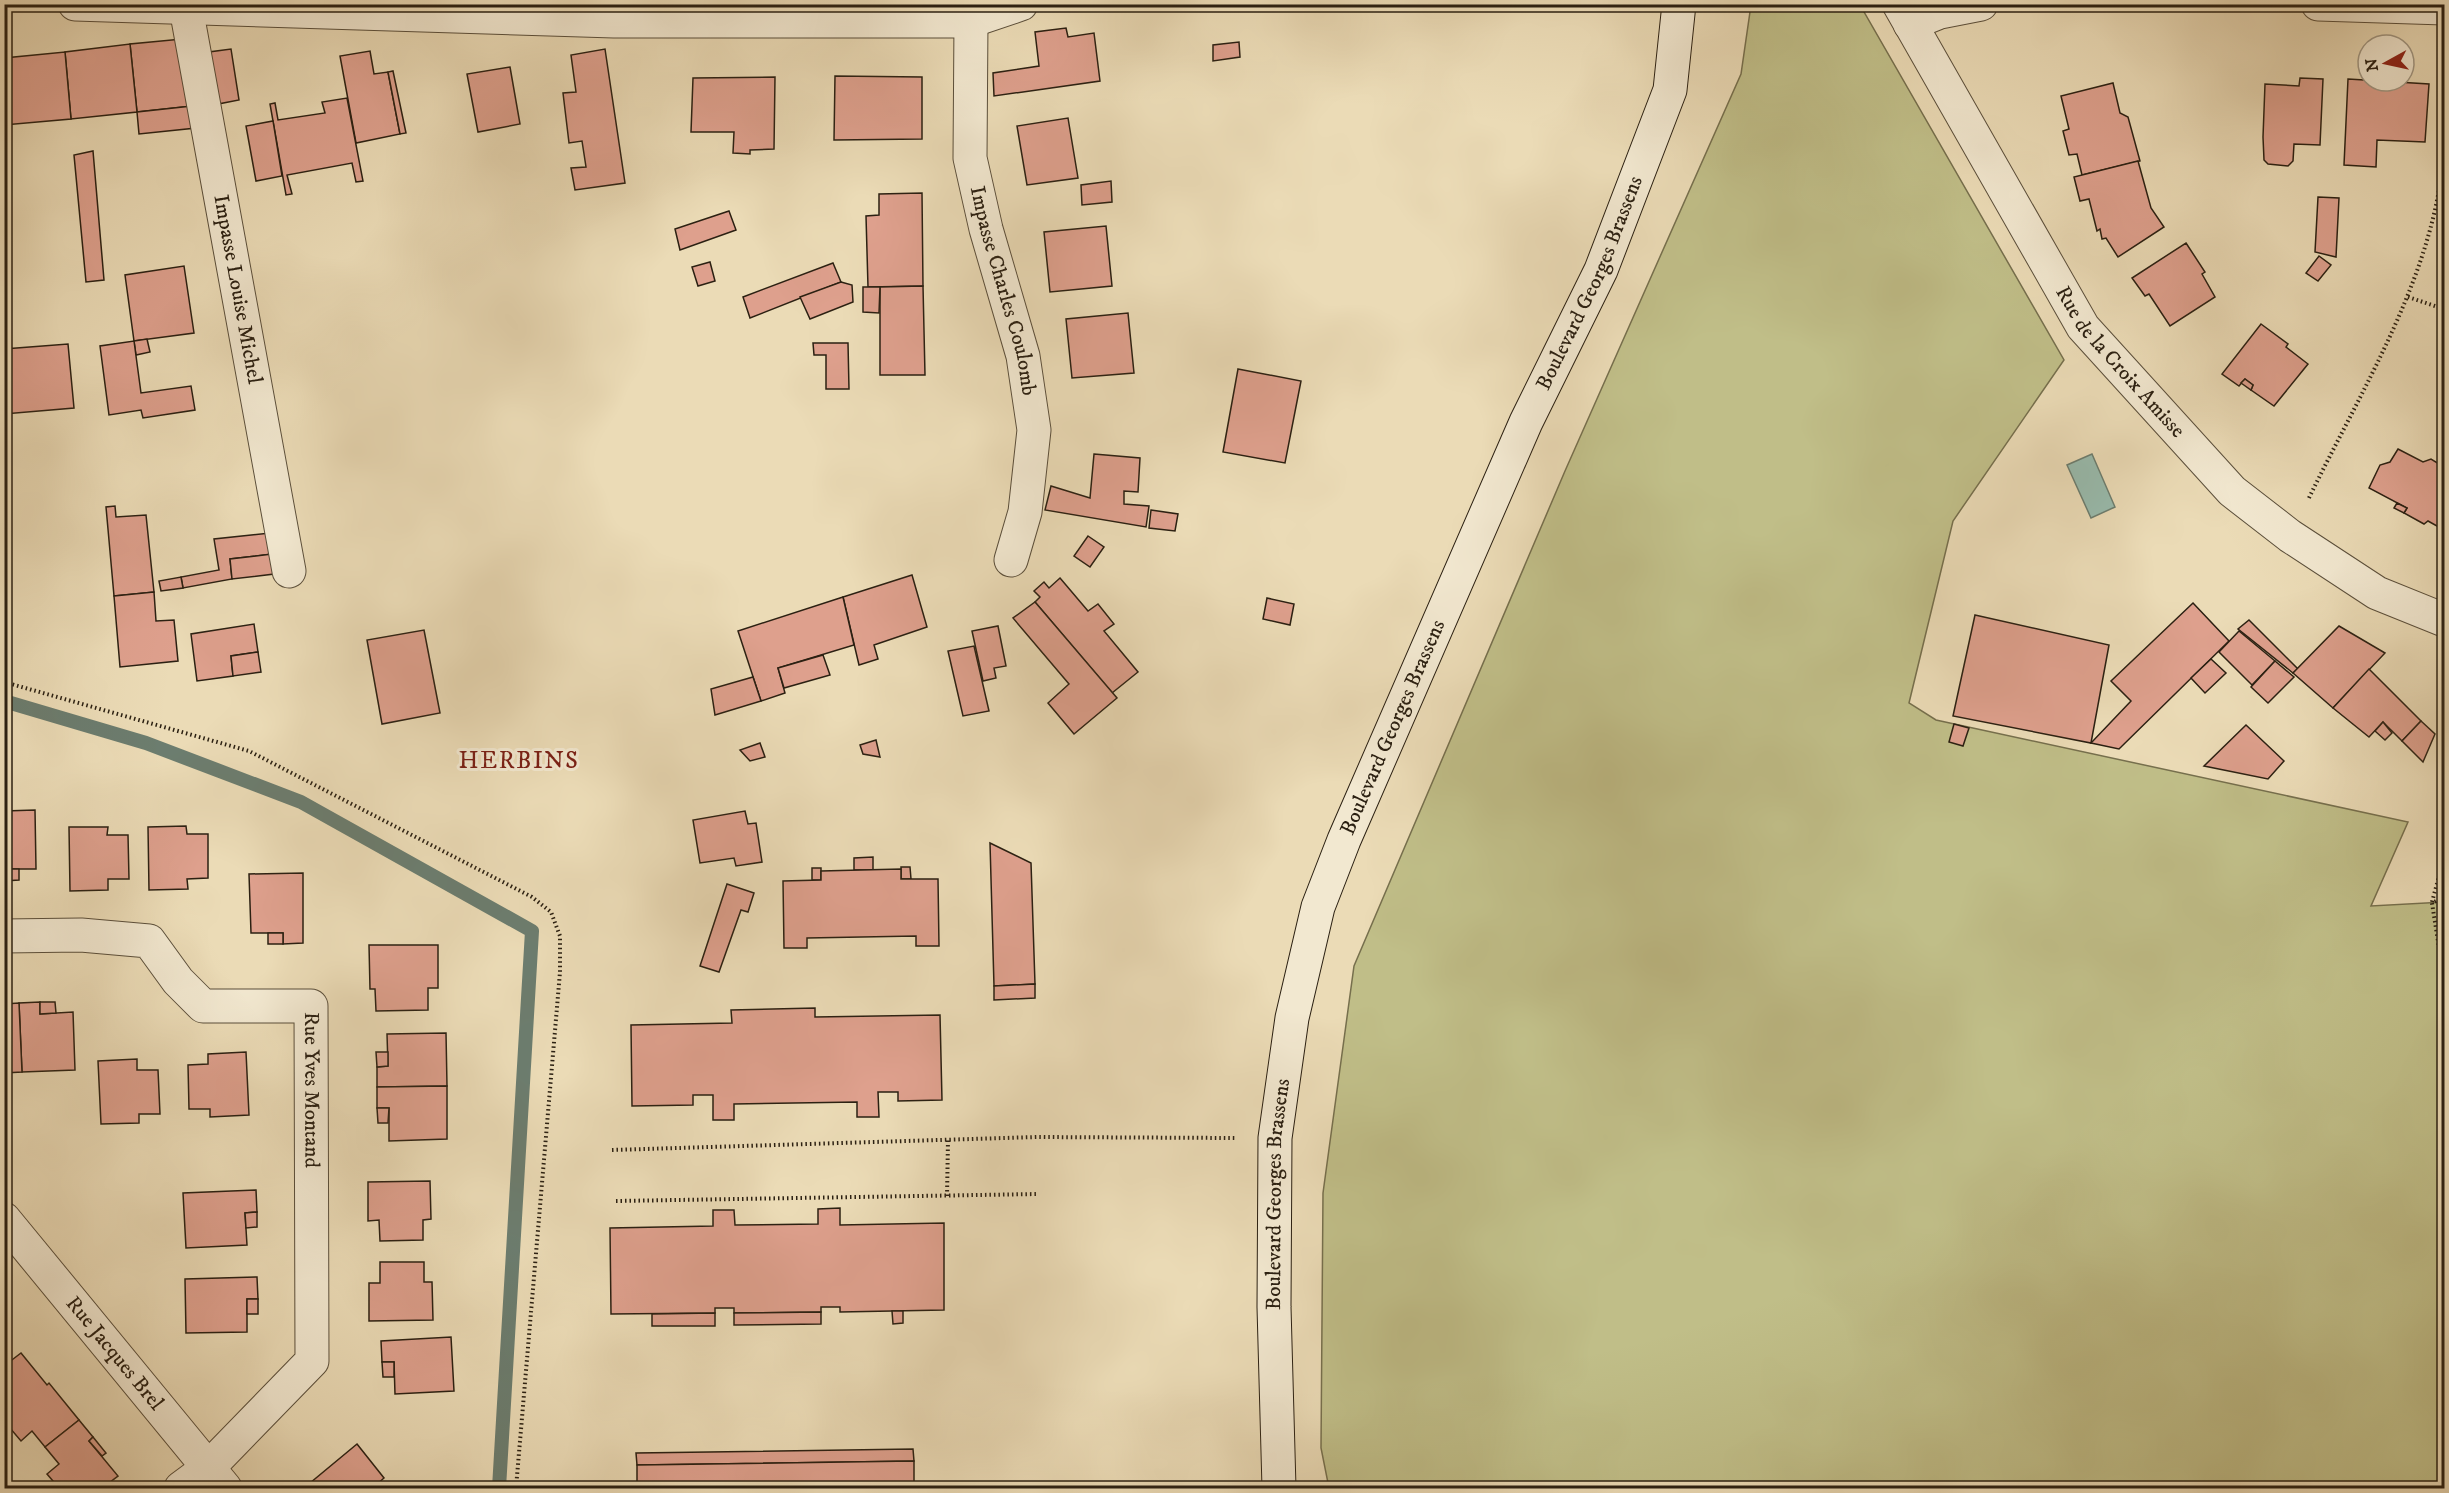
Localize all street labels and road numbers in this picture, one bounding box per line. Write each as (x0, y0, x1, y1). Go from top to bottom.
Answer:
street label: Boulevard Georges Brassens (1531, 172, 1649, 395)
street label: Impasse Charles Coulomb (964, 184, 1042, 397)
street label: Impasse Louise Michel (207, 193, 268, 387)
street label: Rue de la Croix Amisse (2049, 282, 2191, 444)
street label: Boulevard Georges Brassens (1335, 616, 1451, 839)
street label: Rue Yves Montand (298, 1012, 324, 1168)
street label: Boulevard Georges Brassens (1261, 1077, 1296, 1310)
street label: Rue Jacques Brel (60, 1291, 169, 1416)

